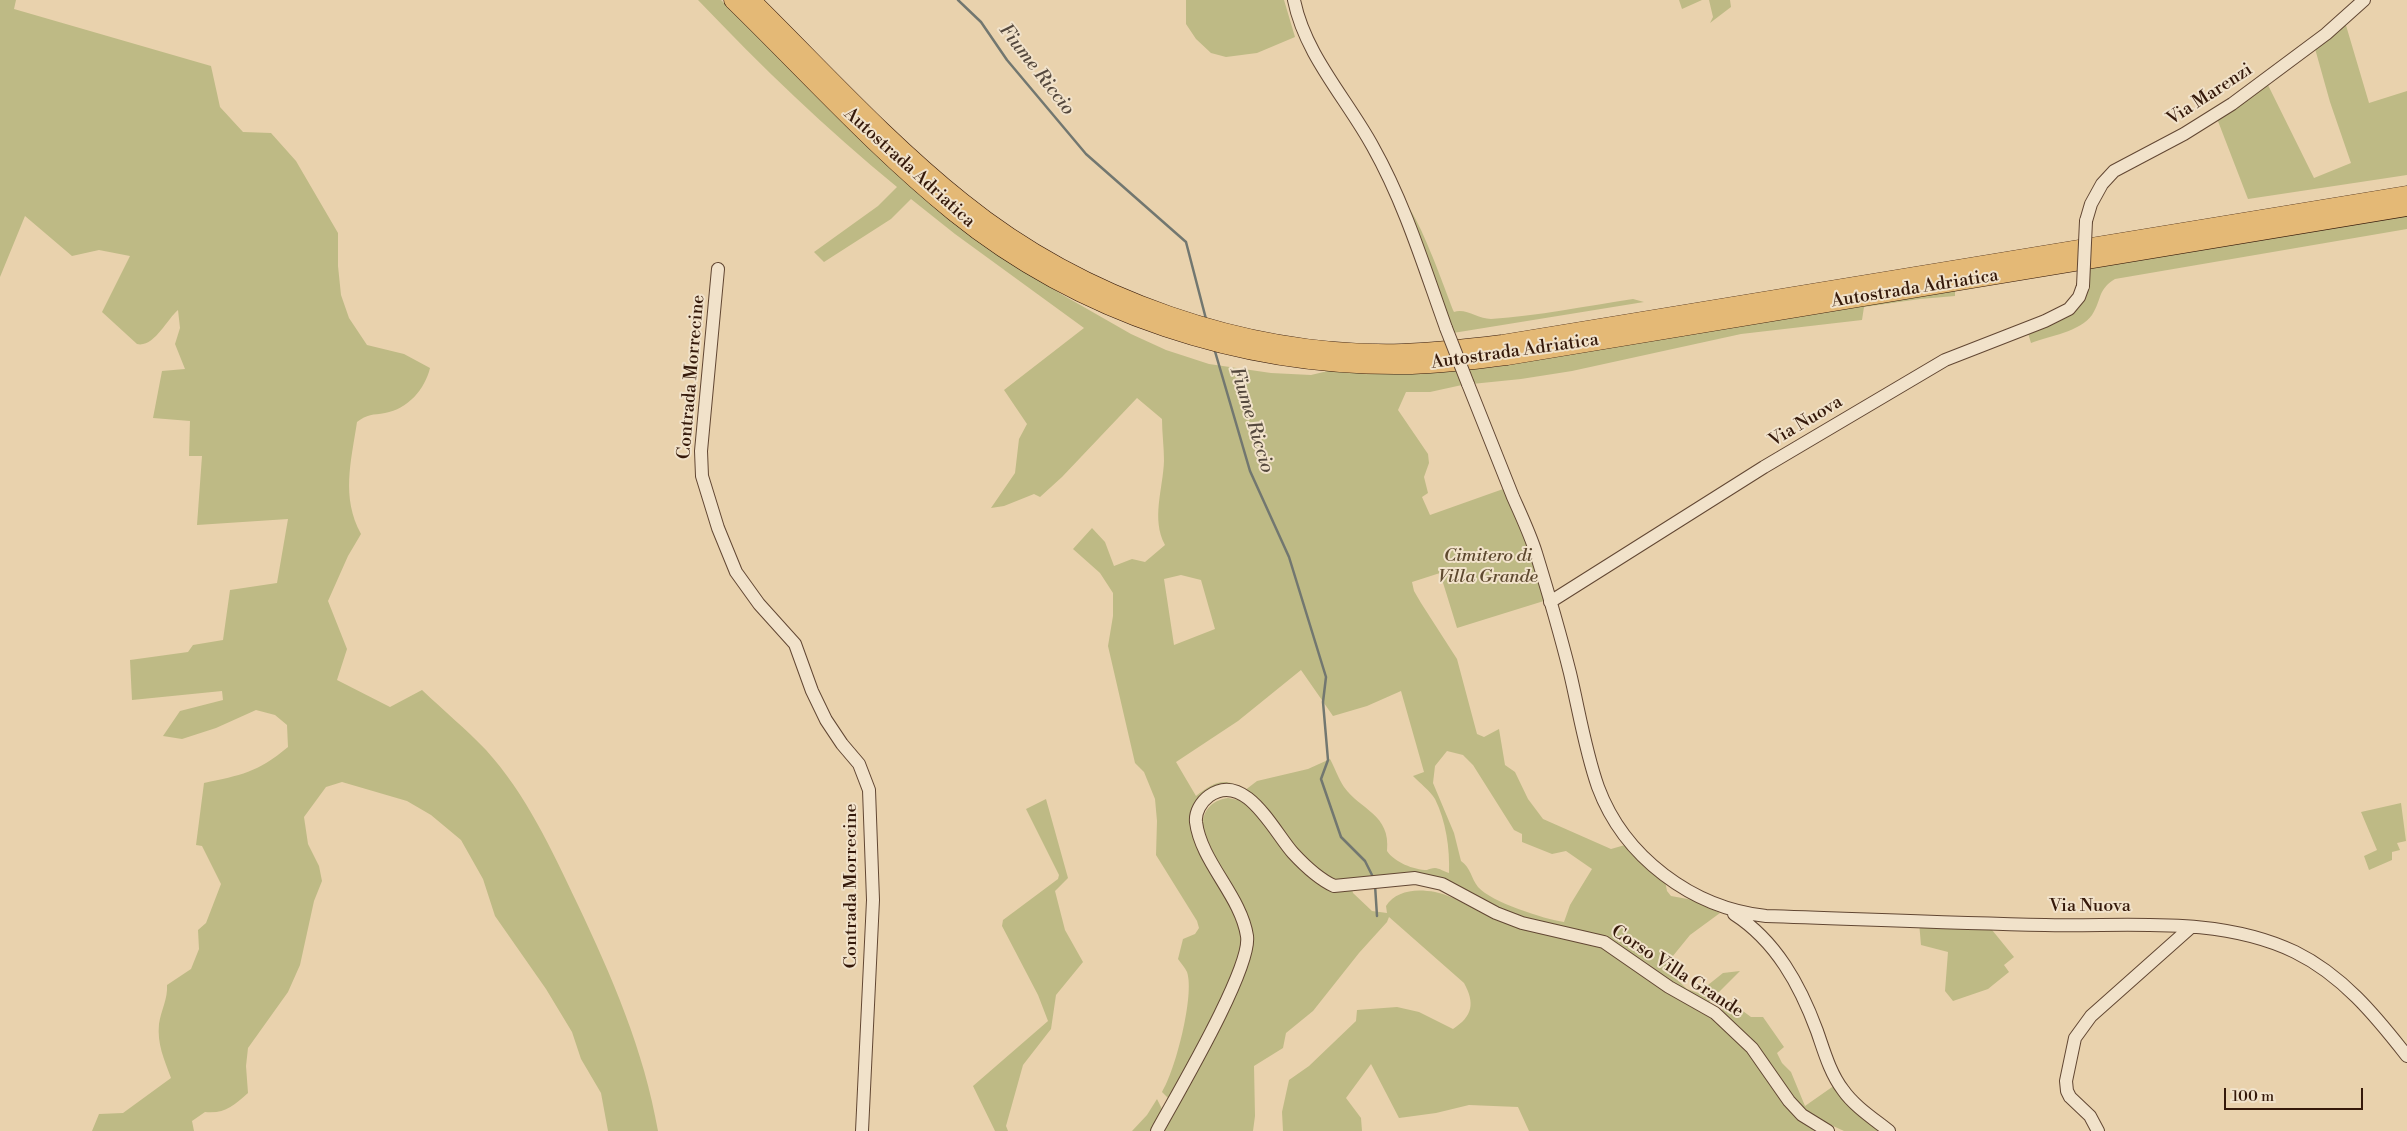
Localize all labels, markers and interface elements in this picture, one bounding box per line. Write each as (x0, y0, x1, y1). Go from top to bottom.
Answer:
water label: Fiume Riccio (993, 20, 1079, 120)
street label: Via Marenzi (2163, 59, 2257, 131)
street label: Autostrada Adriatica (839, 103, 979, 233)
street label: Autostrada Adriatica (1830, 265, 2000, 313)
street label: Contrada Morrecine (674, 294, 710, 460)
street label: Autostrada Adriatica (1430, 330, 1600, 374)
water label: Fiume Riccio (1224, 364, 1278, 476)
street label: Via Nuova (1765, 392, 1847, 452)
park label: Cimitero di Villa Grande (1438, 546, 1538, 588)
street label: Contrada Morrecine (841, 803, 863, 969)
street label: Via Nuova (2049, 896, 2131, 918)
street label: Corso Villa Grande (1607, 921, 1747, 1023)
scale bar (2227, 1078, 2366, 1110)
text: 100 m (2232, 1087, 2274, 1106)

